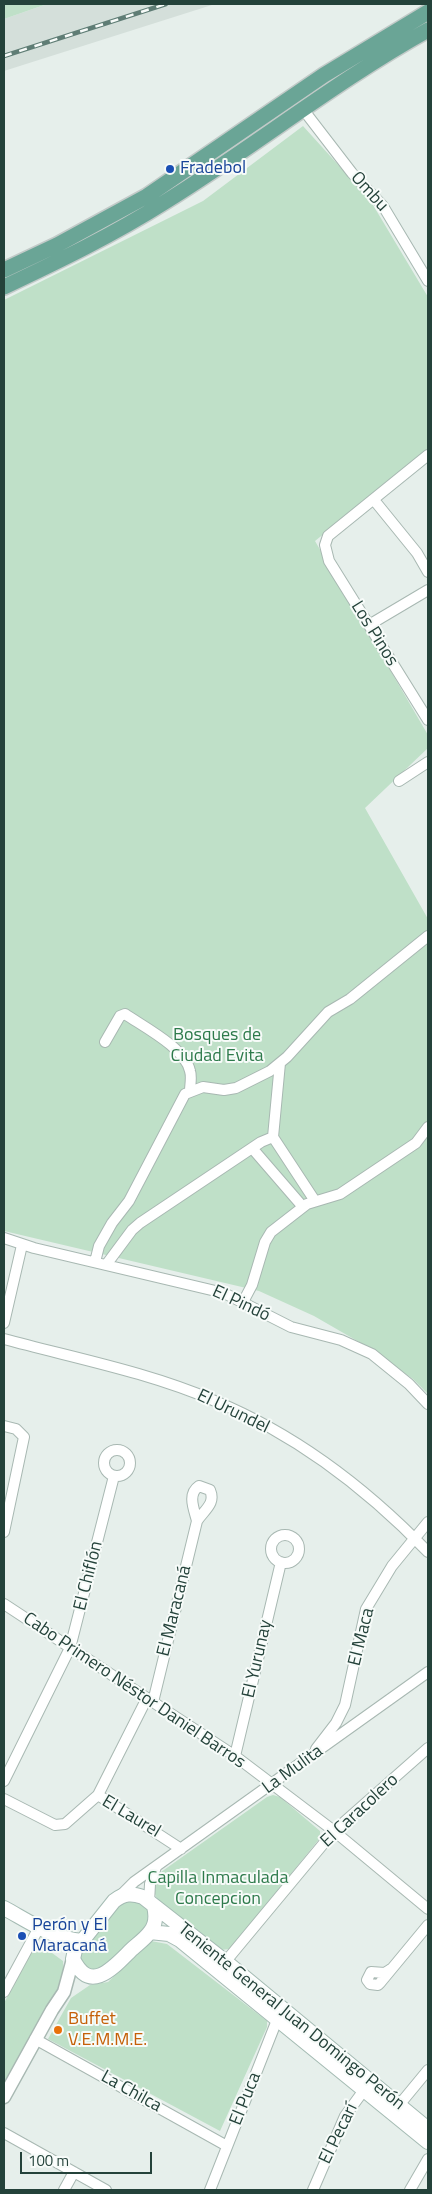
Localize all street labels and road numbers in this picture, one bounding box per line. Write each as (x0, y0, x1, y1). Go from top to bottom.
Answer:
street label: Ombu (346, 168, 392, 216)
street label: Los Pinos (346, 598, 402, 670)
street label: El Pindó (209, 1281, 273, 1327)
street label: El Urundel (193, 1385, 273, 1439)
street label: El Chiflón (70, 1539, 108, 1613)
street label: El Maracaná (153, 1563, 197, 1659)
street label: El Maca (344, 1606, 380, 1668)
street label: Cabo Primero Néstor Daniel Barros (19, 1608, 249, 1774)
street label: El Yurunay (239, 1618, 277, 1700)
street label: La Mulita (258, 1741, 328, 1799)
street label: El Caracolero (317, 1770, 403, 1852)
street label: El Laurel (98, 1791, 164, 1843)
street label: Teniente General Juan Domingo Perón (173, 1919, 409, 2115)
street label: La Chilca (97, 2067, 165, 2117)
street label: El Puca (226, 2069, 266, 2129)
street label: El Pecarí (315, 2100, 363, 2168)

